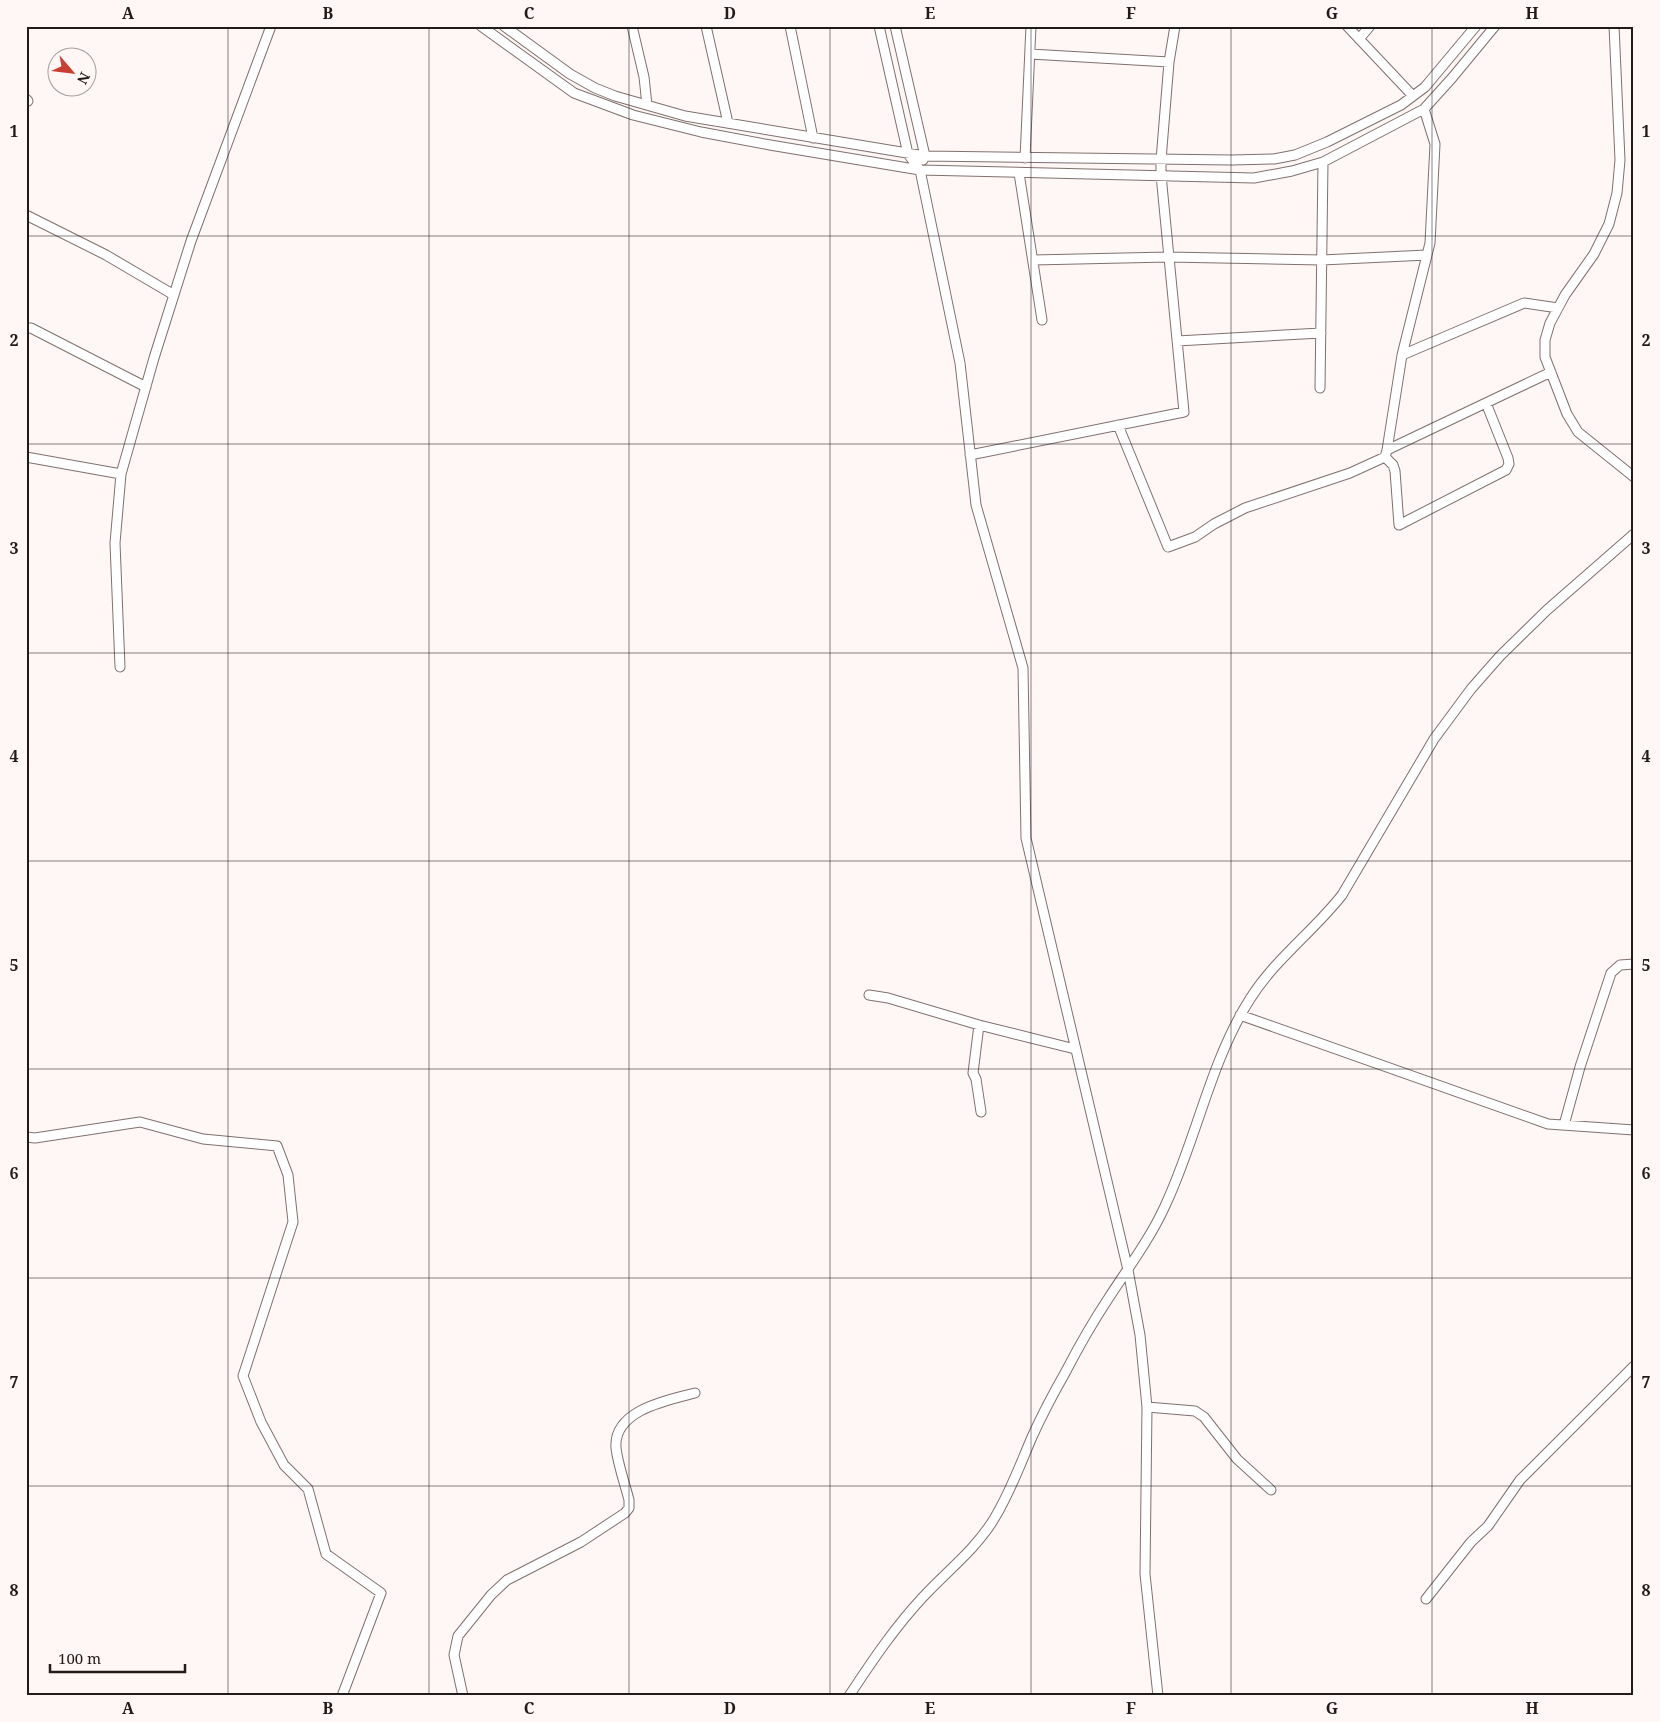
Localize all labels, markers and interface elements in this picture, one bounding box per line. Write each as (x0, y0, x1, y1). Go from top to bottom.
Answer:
text: A (122, 2, 135, 24)
text: B (323, 2, 334, 24)
text: C (524, 2, 535, 24)
text: D (724, 2, 736, 24)
text: E (925, 2, 935, 24)
text: F (1126, 2, 1136, 24)
text: G (1326, 2, 1338, 24)
text: H (1525, 2, 1539, 24)
north arrow (48, 48, 98, 98)
text: N (73, 69, 95, 88)
text: 1 (9, 120, 19, 142)
text: 1 (1641, 120, 1651, 142)
text: 2 (9, 329, 19, 351)
text: 2 (1641, 329, 1651, 351)
text: 3 (9, 537, 19, 559)
text: 3 (1641, 537, 1651, 559)
text: 4 (9, 745, 19, 767)
text: 4 (1641, 745, 1651, 767)
text: 5 (9, 954, 19, 976)
text: 5 (1641, 954, 1651, 976)
text: 6 (9, 1162, 19, 1184)
text: 6 (1641, 1162, 1651, 1184)
text: 7 (9, 1371, 19, 1393)
text: 7 (1641, 1371, 1651, 1393)
text: 8 (9, 1579, 19, 1601)
text: 8 (1641, 1579, 1651, 1601)
scale bar (50, 1642, 185, 1674)
text: 100 m (58, 1648, 101, 1668)
text: A (122, 1697, 135, 1719)
text: B (323, 1697, 334, 1719)
text: C (524, 1697, 535, 1719)
text: D (724, 1697, 736, 1719)
text: E (925, 1697, 935, 1719)
text: F (1126, 1697, 1136, 1719)
text: G (1326, 1697, 1338, 1719)
text: H (1525, 1697, 1539, 1719)

